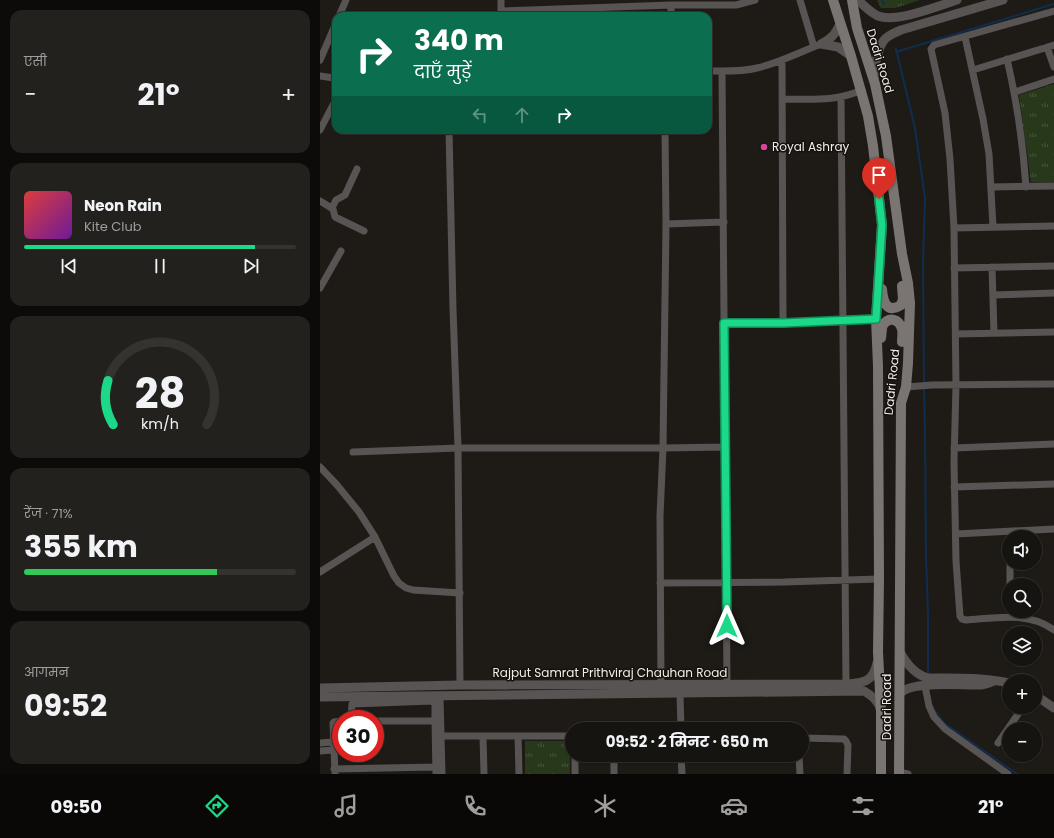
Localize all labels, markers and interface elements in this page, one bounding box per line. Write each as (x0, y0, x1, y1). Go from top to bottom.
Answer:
text: 340 m (414, 21, 504, 60)
street label: Dadri Road (863, 27, 898, 95)
icon: right (348, 28, 400, 80)
text: एसी (24, 52, 47, 71)
text: दाएँ मुड़ें (414, 59, 471, 84)
text: 21° (137, 73, 180, 116)
text: − (24, 79, 36, 110)
text: + (281, 79, 296, 110)
icon: left (469, 104, 491, 126)
icon: ahead (511, 104, 533, 126)
icon: right (553, 104, 575, 126)
place label: Royal Ashray (772, 138, 850, 155)
marker: Royal Ashray (759, 142, 769, 152)
pin (862, 158, 896, 199)
icon: arrive (868, 164, 890, 186)
text: Neon Rain (84, 195, 162, 216)
text: Kite Club (84, 217, 142, 236)
icon: previous (58, 255, 80, 277)
icon: pause (149, 255, 171, 277)
icon: next (240, 255, 262, 277)
street label: Dadri Road (880, 348, 903, 416)
text: 28 (135, 364, 185, 423)
text: km/h (141, 414, 179, 434)
text: रेंज · 71% (24, 504, 73, 523)
text: 355 km (24, 525, 138, 568)
map controls (1002, 530, 1042, 762)
button: sound (1002, 530, 1042, 570)
button: search (1002, 578, 1042, 618)
position arrow (706, 605, 748, 647)
button: layers (1002, 626, 1042, 666)
text: आगमन (24, 663, 69, 682)
street label: Rajput Samrat Prithviraj Chauhan Road (493, 664, 727, 681)
street label: Dadri Road (878, 674, 895, 740)
button: + (1002, 674, 1042, 714)
text: 09:52 (24, 684, 107, 727)
speed limit sign: 30 (332, 710, 384, 762)
button: − (1002, 722, 1042, 762)
text: 09:52 · 2 मिनट · 650 m (606, 731, 768, 752)
icon: directions (203, 792, 231, 820)
icon: music (332, 792, 360, 820)
icon: phone (461, 792, 489, 820)
icon: climate (591, 792, 619, 820)
icon: car (720, 792, 748, 820)
icon: filters (849, 792, 877, 820)
text: 09:50 (51, 794, 102, 819)
text: 21° (978, 794, 1003, 819)

